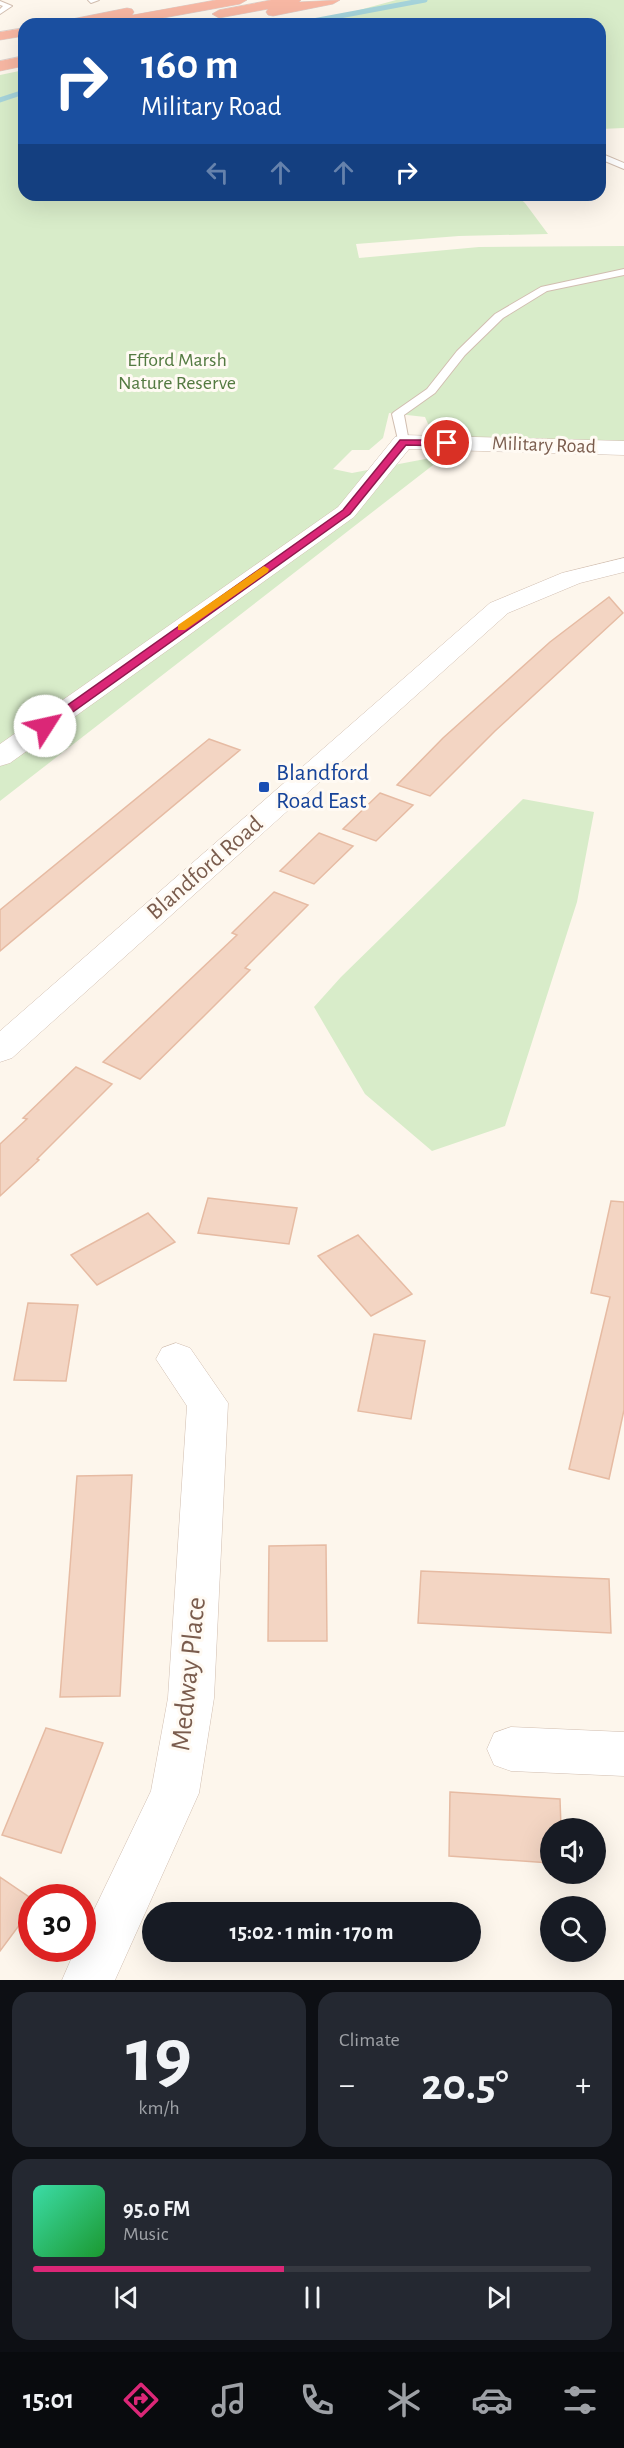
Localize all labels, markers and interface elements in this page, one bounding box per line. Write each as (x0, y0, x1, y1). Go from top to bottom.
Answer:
icon: right (42, 42, 120, 120)
text: 160 m (141, 44, 239, 86)
text: Military Road (141, 93, 282, 120)
icon: left (201, 156, 234, 189)
icon: ahead (264, 156, 297, 189)
icon: ahead (327, 156, 360, 189)
icon: right (390, 156, 423, 189)
park label: Efford Marsh Nature Reserve (118, 350, 236, 393)
pin (421, 417, 472, 468)
icon: arrive (430, 426, 463, 459)
street label: Military Road (492, 433, 596, 457)
position arrow (13, 694, 77, 758)
place label: Blandford Road East (276, 761, 369, 813)
marker: Blandford Road East (257, 780, 271, 794)
street label: Blandford Road (143, 811, 267, 925)
street label: Medway Place (167, 1596, 211, 1752)
map controls (540, 1818, 606, 1962)
button: sound (540, 1818, 606, 1884)
speed limit sign: 30 (18, 1884, 96, 1962)
button: search (540, 1896, 606, 1962)
text: 15:02 · 1 min · 170 m (230, 1921, 394, 1943)
text: 19 (126, 2018, 192, 2096)
text: Climate (339, 2030, 400, 2050)
text: 20.5° (421, 2063, 509, 2108)
text: − (339, 2069, 355, 2102)
text: + (575, 2069, 591, 2102)
text: km/h (138, 2098, 180, 2118)
text: 95.0 FM (123, 2198, 190, 2220)
text: Music (123, 2224, 169, 2244)
icon: previous (110, 2281, 143, 2314)
icon: pause (296, 2281, 329, 2314)
icon: next (482, 2281, 515, 2314)
icon: directions (120, 2379, 162, 2421)
icon: music (208, 2379, 250, 2421)
icon: phone (296, 2379, 338, 2421)
icon: climate (383, 2379, 425, 2421)
icon: car (471, 2379, 513, 2421)
icon: filters (559, 2379, 601, 2421)
text: 15:01 (23, 2386, 74, 2413)

